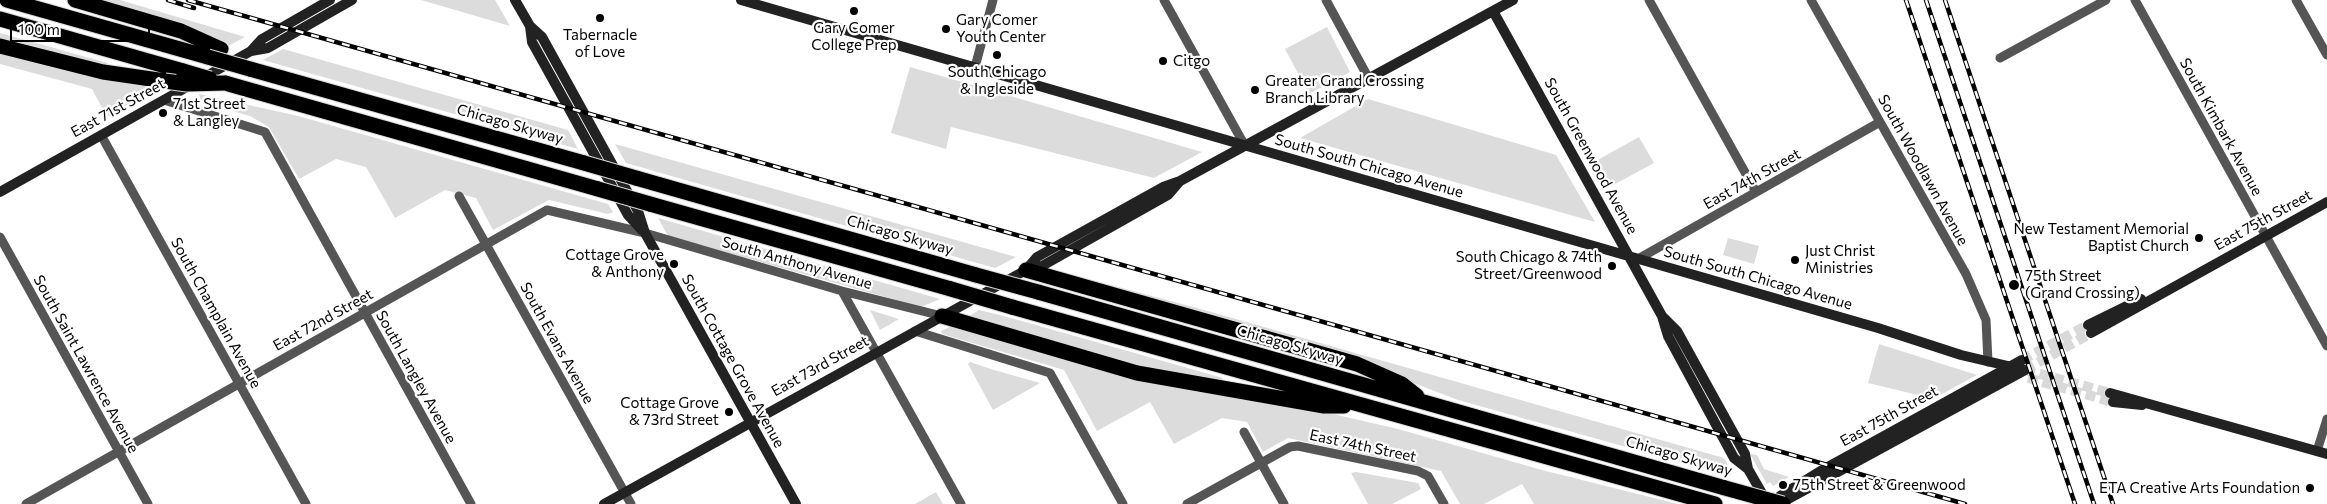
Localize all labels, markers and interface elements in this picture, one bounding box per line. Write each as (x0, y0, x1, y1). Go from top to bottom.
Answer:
marker: Gary Comer College Prep (848, 5, 860, 17)
scale bar (12, 10, 152, 42)
place label: Gary Comer Youth Center (956, 11, 1046, 46)
marker: Tabernacle of Love (594, 12, 606, 24)
place label: Gary Comer College Prep (811, 19, 897, 54)
text: 100 m (18, 20, 60, 38)
marker: Gary Comer Youth Center (940, 23, 952, 35)
place label: Tabernacle of Love (563, 26, 637, 61)
marker: South Chicago & Ingleside (991, 49, 1003, 61)
place label: Citgo (1173, 52, 1210, 70)
marker: Citgo (1157, 55, 1169, 67)
street label: South Kimbark Avenue (2176, 55, 2266, 199)
place label: South Chicago & Ingleside (948, 63, 1046, 98)
place label: Greater Grand Crossing Branch Library (1265, 72, 1424, 107)
street label: East 71st Street (68, 75, 168, 141)
street label: South Greenwood Avenue (1540, 75, 1642, 237)
marker: Greater Grand Crossing Branch Library (1249, 84, 1261, 96)
street label: South Woodlawn Avenue (1874, 91, 1972, 249)
place label: 71st Street & Langley (173, 95, 246, 130)
street label: Chicago Skyway (455, 100, 565, 148)
marker: 71st Street & Langley (157, 107, 169, 119)
street label: South South Chicago Avenue (1273, 130, 1465, 202)
street label: East 74th Street (1700, 145, 1804, 213)
street label: East 75th Street (2211, 186, 2315, 254)
street label: Chicago Skyway (845, 211, 955, 259)
place label: New Testament Memorial Baptist Church (2014, 220, 2189, 255)
marker: New Testament Memorial Baptist Church (2193, 232, 2205, 244)
street label: South Anthony Avenue (720, 233, 874, 293)
street label: South Champlain Avenue (167, 235, 265, 391)
street label: South South Chicago Avenue (1662, 242, 1854, 314)
place label: Just Christ Ministries (1805, 242, 1875, 277)
place label: Cottage Grove & Anthony (565, 246, 664, 281)
place label: South Chicago & 74th Street/Greenwood (1456, 248, 1602, 283)
marker: Just Christ Ministries (1789, 254, 1801, 266)
marker: Cottage Grove & Anthony (668, 258, 680, 270)
marker: South Chicago & 74th Street/Greenwood (1606, 260, 1618, 272)
place label: 75th Street (Grand Crossing) (2025, 267, 2140, 302)
street label: South Cottage Grove Avenue (678, 271, 788, 451)
street label: South Saint Lawrence Avenue (30, 272, 142, 456)
marker: 75th Street (Grand Crossing) (2007, 278, 2021, 292)
street label: South Evans Avenue (516, 279, 598, 407)
street label: East 72nd Street (270, 285, 376, 355)
street label: South Langley Avenue (372, 307, 460, 447)
street label: Chicago Skyway (1235, 321, 1345, 369)
street label: East 73rd Street (768, 332, 872, 400)
street label: East 75th Street (1837, 382, 1941, 450)
place label: Cottage Grove & 73rd Street (620, 394, 719, 429)
marker: Cottage Grove & 73rd Street (723, 406, 735, 418)
street label: East 74th Street (1308, 426, 1418, 466)
street label: Chicago Skyway (1624, 432, 1734, 480)
place label: 75th Street & Greenwood (1793, 476, 1966, 494)
marker: 75th Street & Greenwood (1777, 479, 1789, 491)
place label: ETA Creative Arts Foundation (2099, 479, 2300, 497)
marker: ETA Creative Arts Foundation (2304, 482, 2316, 494)

